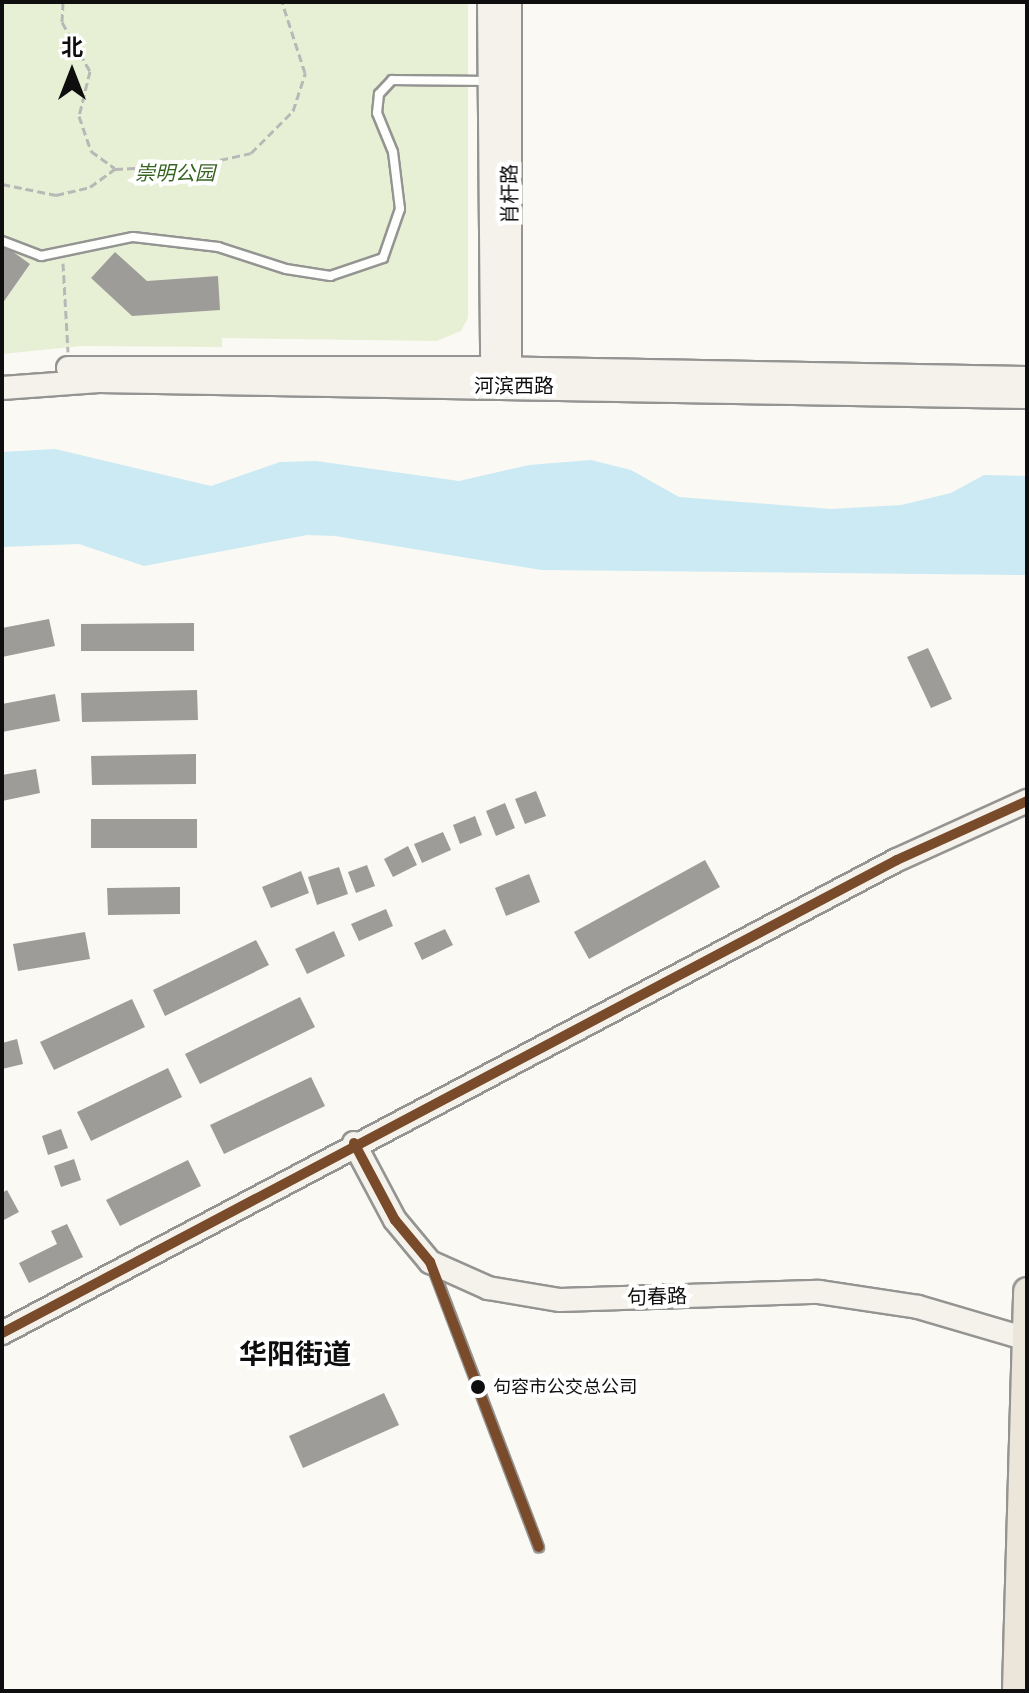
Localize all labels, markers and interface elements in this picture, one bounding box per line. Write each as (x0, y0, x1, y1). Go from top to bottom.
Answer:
north arrow (32, 32, 112, 112)
text: 北 (61, 35, 83, 60)
park label: 崇明公园 (135, 161, 215, 185)
street label: 肖杆路 (498, 164, 522, 224)
street label: 河滨西路 (474, 374, 554, 398)
street label: 句春路 (627, 1284, 687, 1310)
district label: 华阳街道 (239, 1338, 351, 1372)
place label: 句容市公交总公司 (493, 1376, 637, 1398)
marker: 句容市公交总公司 (470, 1379, 486, 1395)

